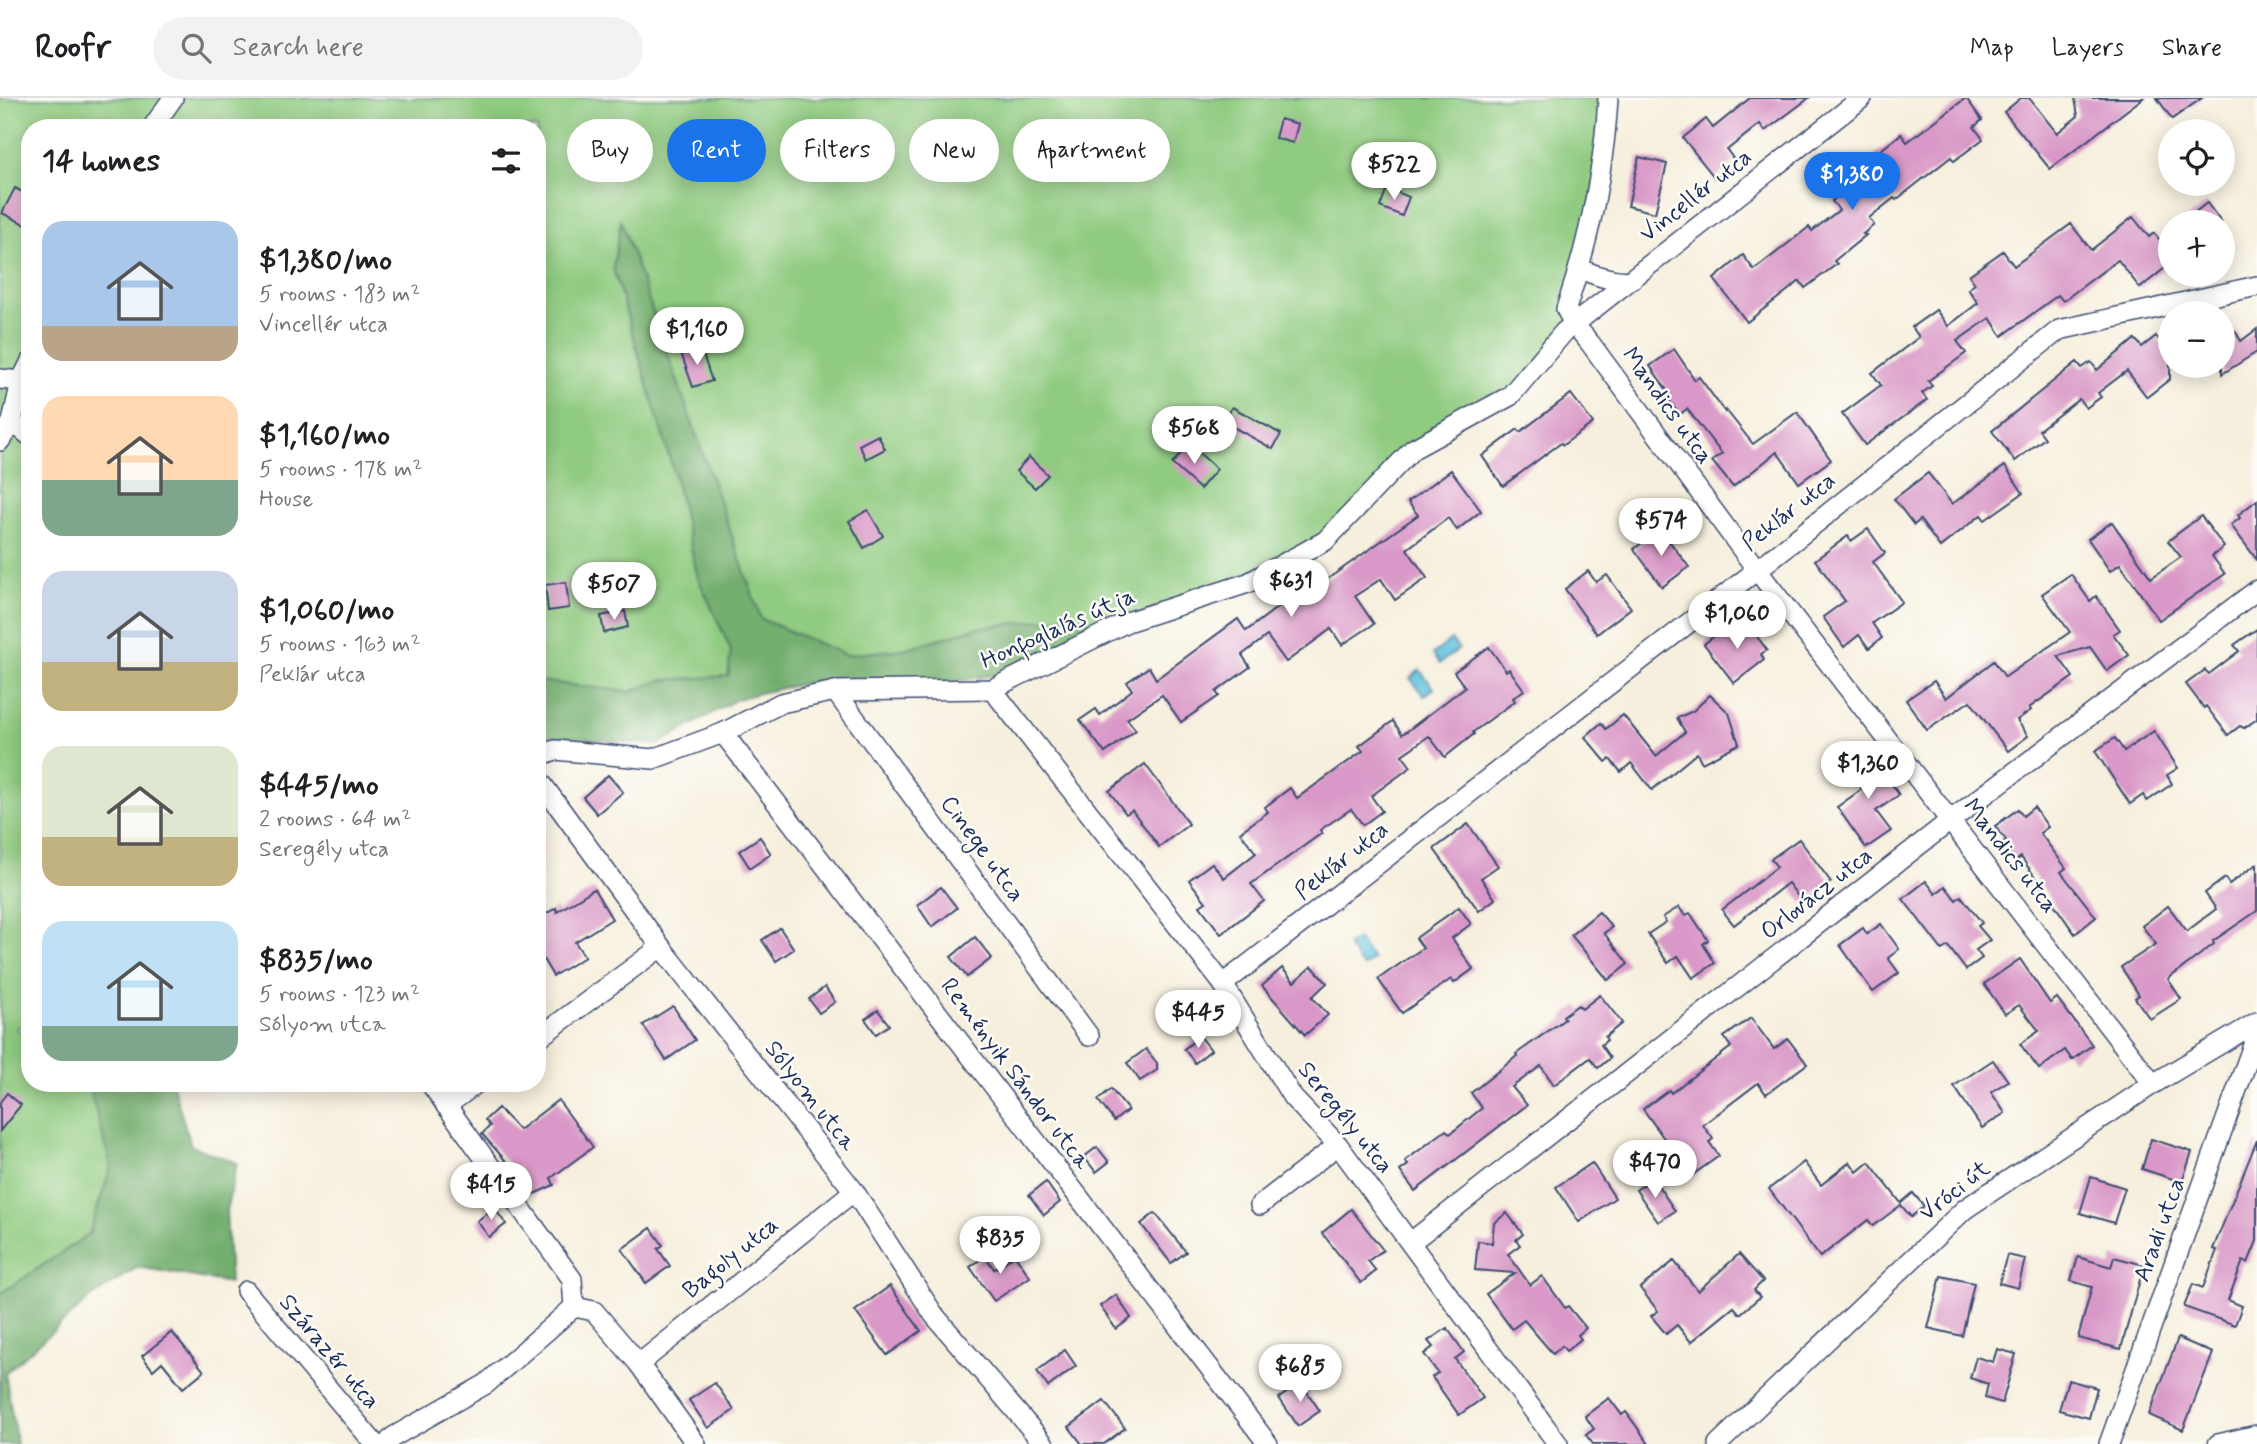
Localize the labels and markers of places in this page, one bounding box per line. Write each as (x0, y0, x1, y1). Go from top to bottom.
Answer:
pin: $522 (1353, 142, 1435, 202)
pin: $1,380 (1795, 152, 1909, 212)
pin: $1,160 (640, 308, 754, 367)
pin: $568 (1153, 406, 1235, 466)
pin: $574 (1620, 498, 1702, 558)
pin: $631 (1250, 560, 1332, 619)
pin: $507 (573, 562, 655, 622)
pin: $1,060 (1680, 592, 1794, 651)
pin: $1,360 (1811, 742, 1925, 801)
pin: $445 (1157, 990, 1239, 1050)
pin: $470 (1614, 1140, 1696, 1200)
pin: $415 (450, 1162, 532, 1222)
pin: $835 (959, 1216, 1041, 1276)
pin: $685 (1259, 1344, 1341, 1404)

